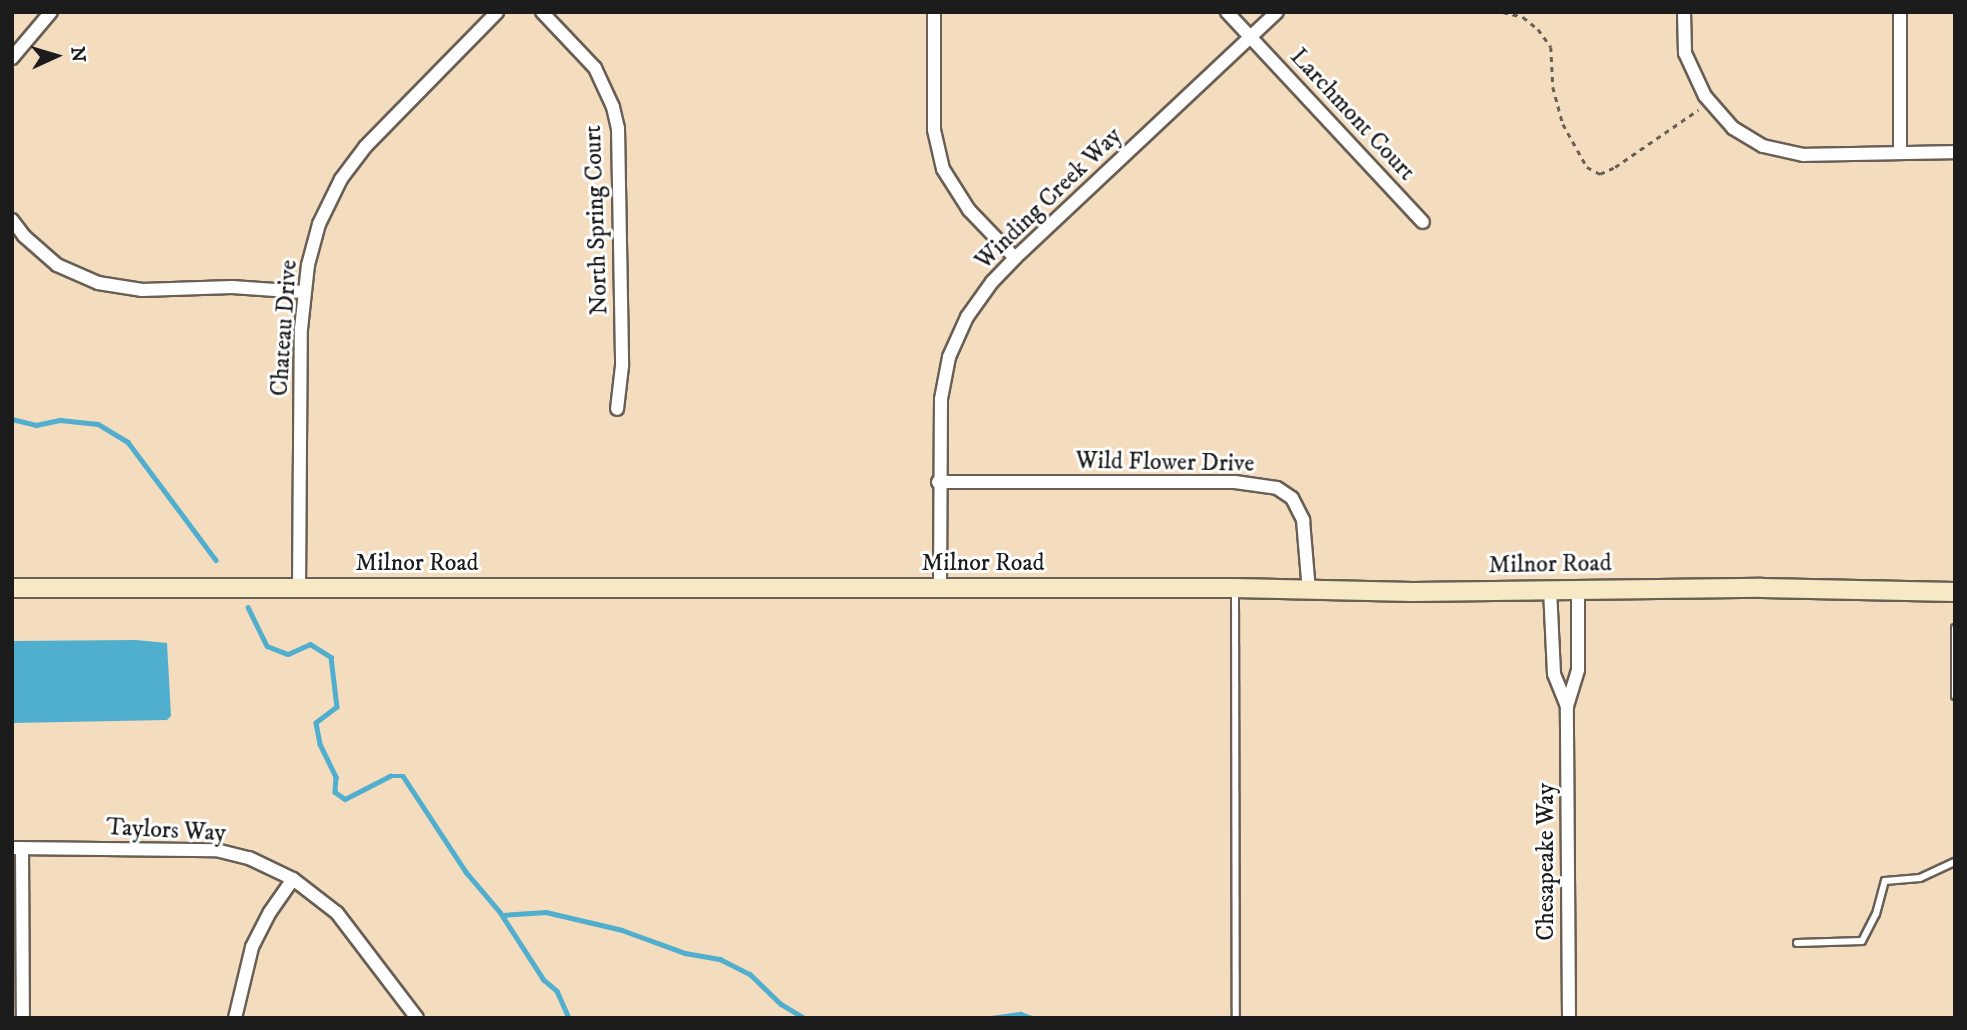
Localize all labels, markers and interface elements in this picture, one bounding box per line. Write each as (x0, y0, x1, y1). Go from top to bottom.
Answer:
north arrow (21, 21, 91, 91)
street label: Larchmont Court (1284, 43, 1420, 187)
text: N (65, 46, 89, 63)
street label: Winding Creek Way (970, 122, 1128, 276)
street label: North Spring Court (579, 125, 615, 315)
street label: Chateau Drive (266, 259, 304, 397)
street label: Wild Flower Drive (1075, 447, 1255, 479)
street label: Milnor Road (355, 550, 479, 578)
street label: Milnor Road (921, 550, 1045, 578)
street label: Milnor Road (1488, 550, 1612, 580)
street label: Chesapeake Way (1533, 783, 1561, 941)
street label: Taylors Way (105, 813, 227, 849)

